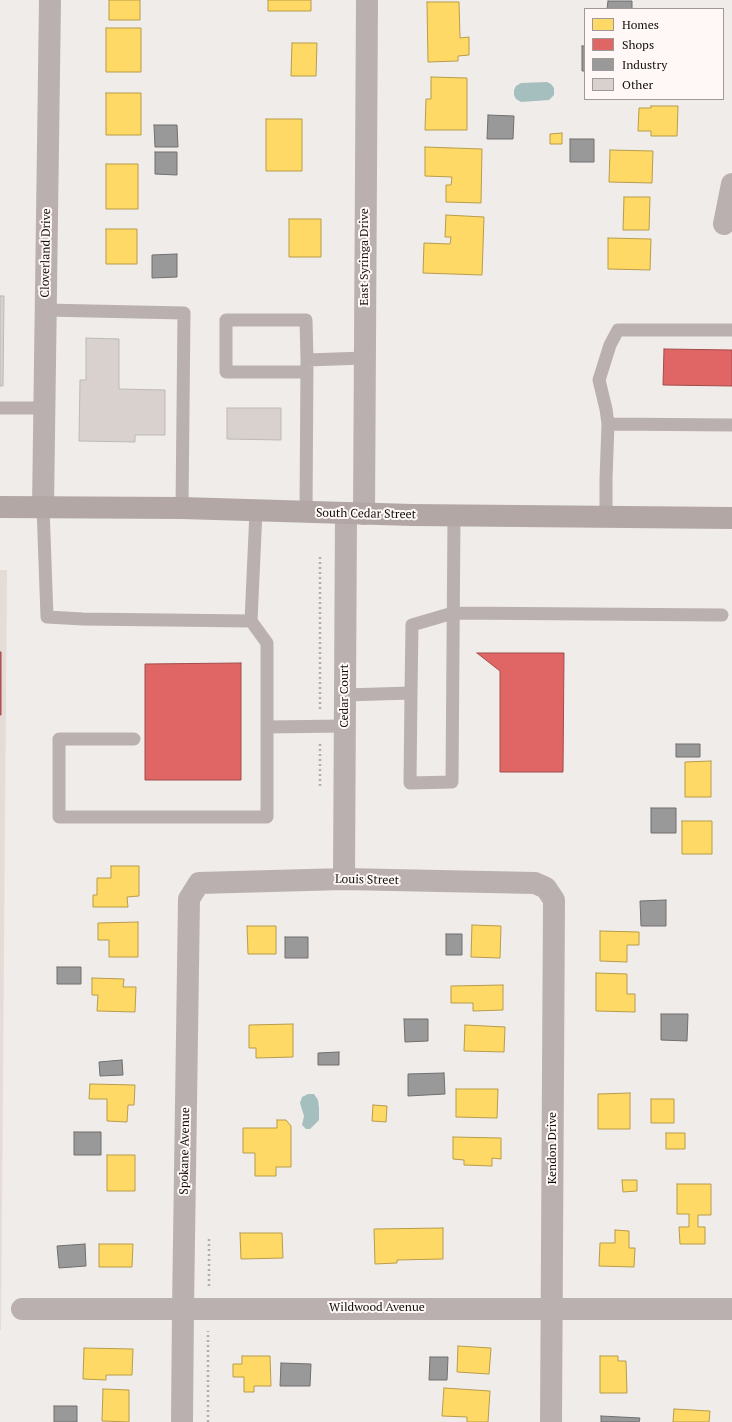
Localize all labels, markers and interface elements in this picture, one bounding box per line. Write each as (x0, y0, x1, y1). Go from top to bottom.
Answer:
legend (584, 8, 724, 100)
text: Homes (622, 17, 659, 32)
text: Shops (622, 37, 654, 52)
text: Industry (622, 57, 667, 72)
text: Other (622, 77, 653, 92)
street label: Cloverland Drive (38, 208, 54, 298)
street label: East Syringa Drive (358, 208, 372, 306)
street label: South Cedar Street (316, 506, 416, 522)
street label: Cedar Court (338, 664, 352, 728)
street label: Louis Street (335, 872, 399, 888)
street label: Spokane Avenue (177, 1107, 193, 1195)
street label: Kendon Drive (546, 1112, 560, 1184)
street label: Wildwood Avenue (329, 1301, 425, 1315)

